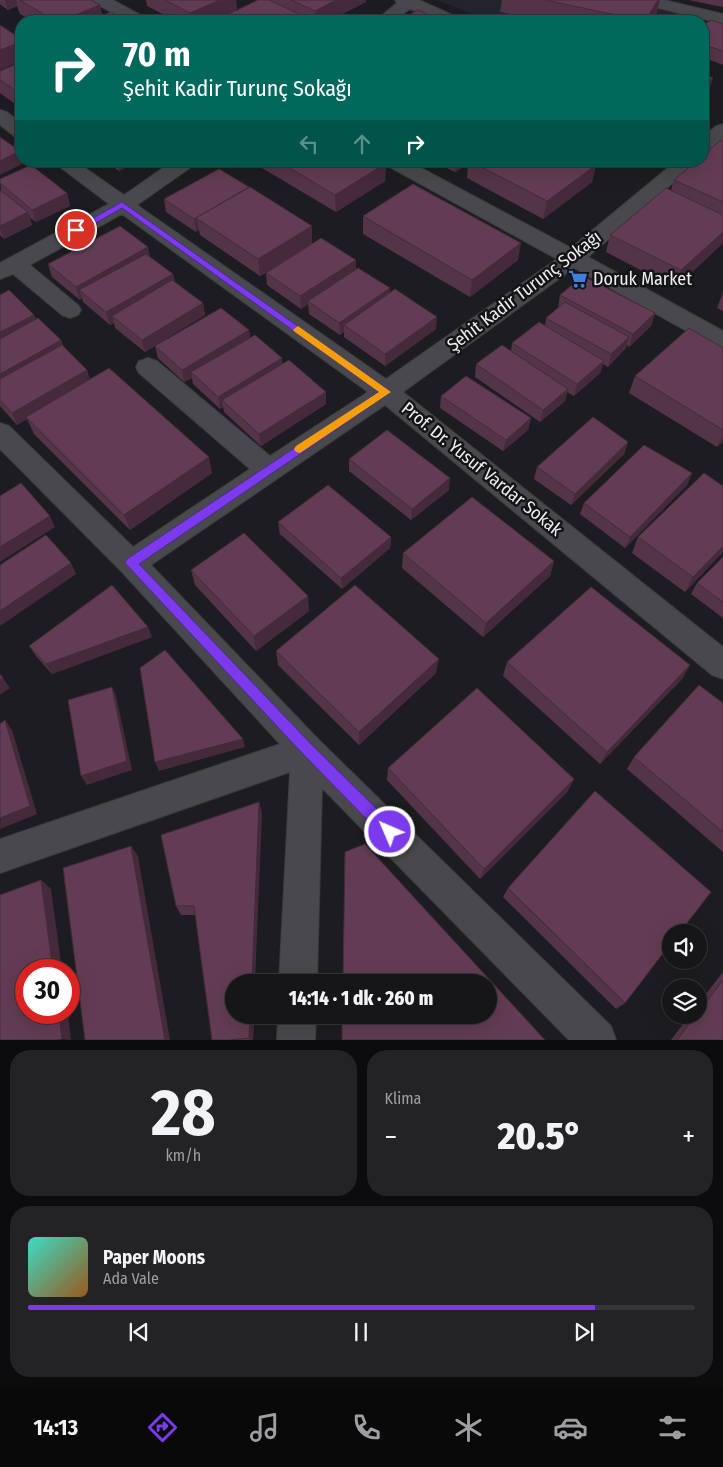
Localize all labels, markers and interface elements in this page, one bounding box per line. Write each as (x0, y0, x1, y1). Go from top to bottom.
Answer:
text: 70 m (123, 33, 191, 75)
icon: right (40, 35, 105, 100)
text: Şehit Kadir Turunç Sokağı (123, 75, 352, 102)
icon: left (295, 130, 323, 158)
icon: ahead (348, 130, 376, 158)
icon: right (401, 130, 429, 158)
pin (55, 209, 97, 251)
icon: arrive (62, 216, 90, 244)
street label: Şehit Kadir Turunç Sokağı (443, 226, 605, 356)
supermarket icon: Doruk Market (567, 268, 589, 290)
place label: Doruk Market (593, 268, 692, 290)
street label: Prof. Dr. Yusuf Vardar Sokak (397, 397, 567, 541)
position arrow (363, 805, 415, 857)
map controls (662, 924, 707, 1024)
button: sound (662, 924, 707, 969)
speed limit sign: 30 (15, 959, 80, 1024)
button: layers (662, 979, 707, 1024)
text: 14:14 · 1 dk · 260 m (289, 987, 433, 1010)
text: 28 (151, 1074, 215, 1152)
text: Klima (385, 1089, 421, 1108)
text: 20.5° (497, 1113, 582, 1159)
text: − (385, 1120, 397, 1153)
text: + (682, 1120, 695, 1153)
text: km/h (165, 1146, 201, 1165)
text: Paper Moons (103, 1246, 205, 1269)
text: Ada Vale (103, 1269, 159, 1288)
icon: previous (125, 1318, 153, 1346)
icon: pause (347, 1318, 375, 1346)
icon: next (570, 1318, 598, 1346)
icon: directions (145, 1410, 180, 1445)
icon: music (247, 1410, 282, 1445)
icon: phone (349, 1410, 384, 1445)
icon: climate (451, 1410, 486, 1445)
icon: car (553, 1410, 588, 1445)
icon: filters (655, 1410, 690, 1445)
text: 14:13 (33, 1414, 78, 1441)

